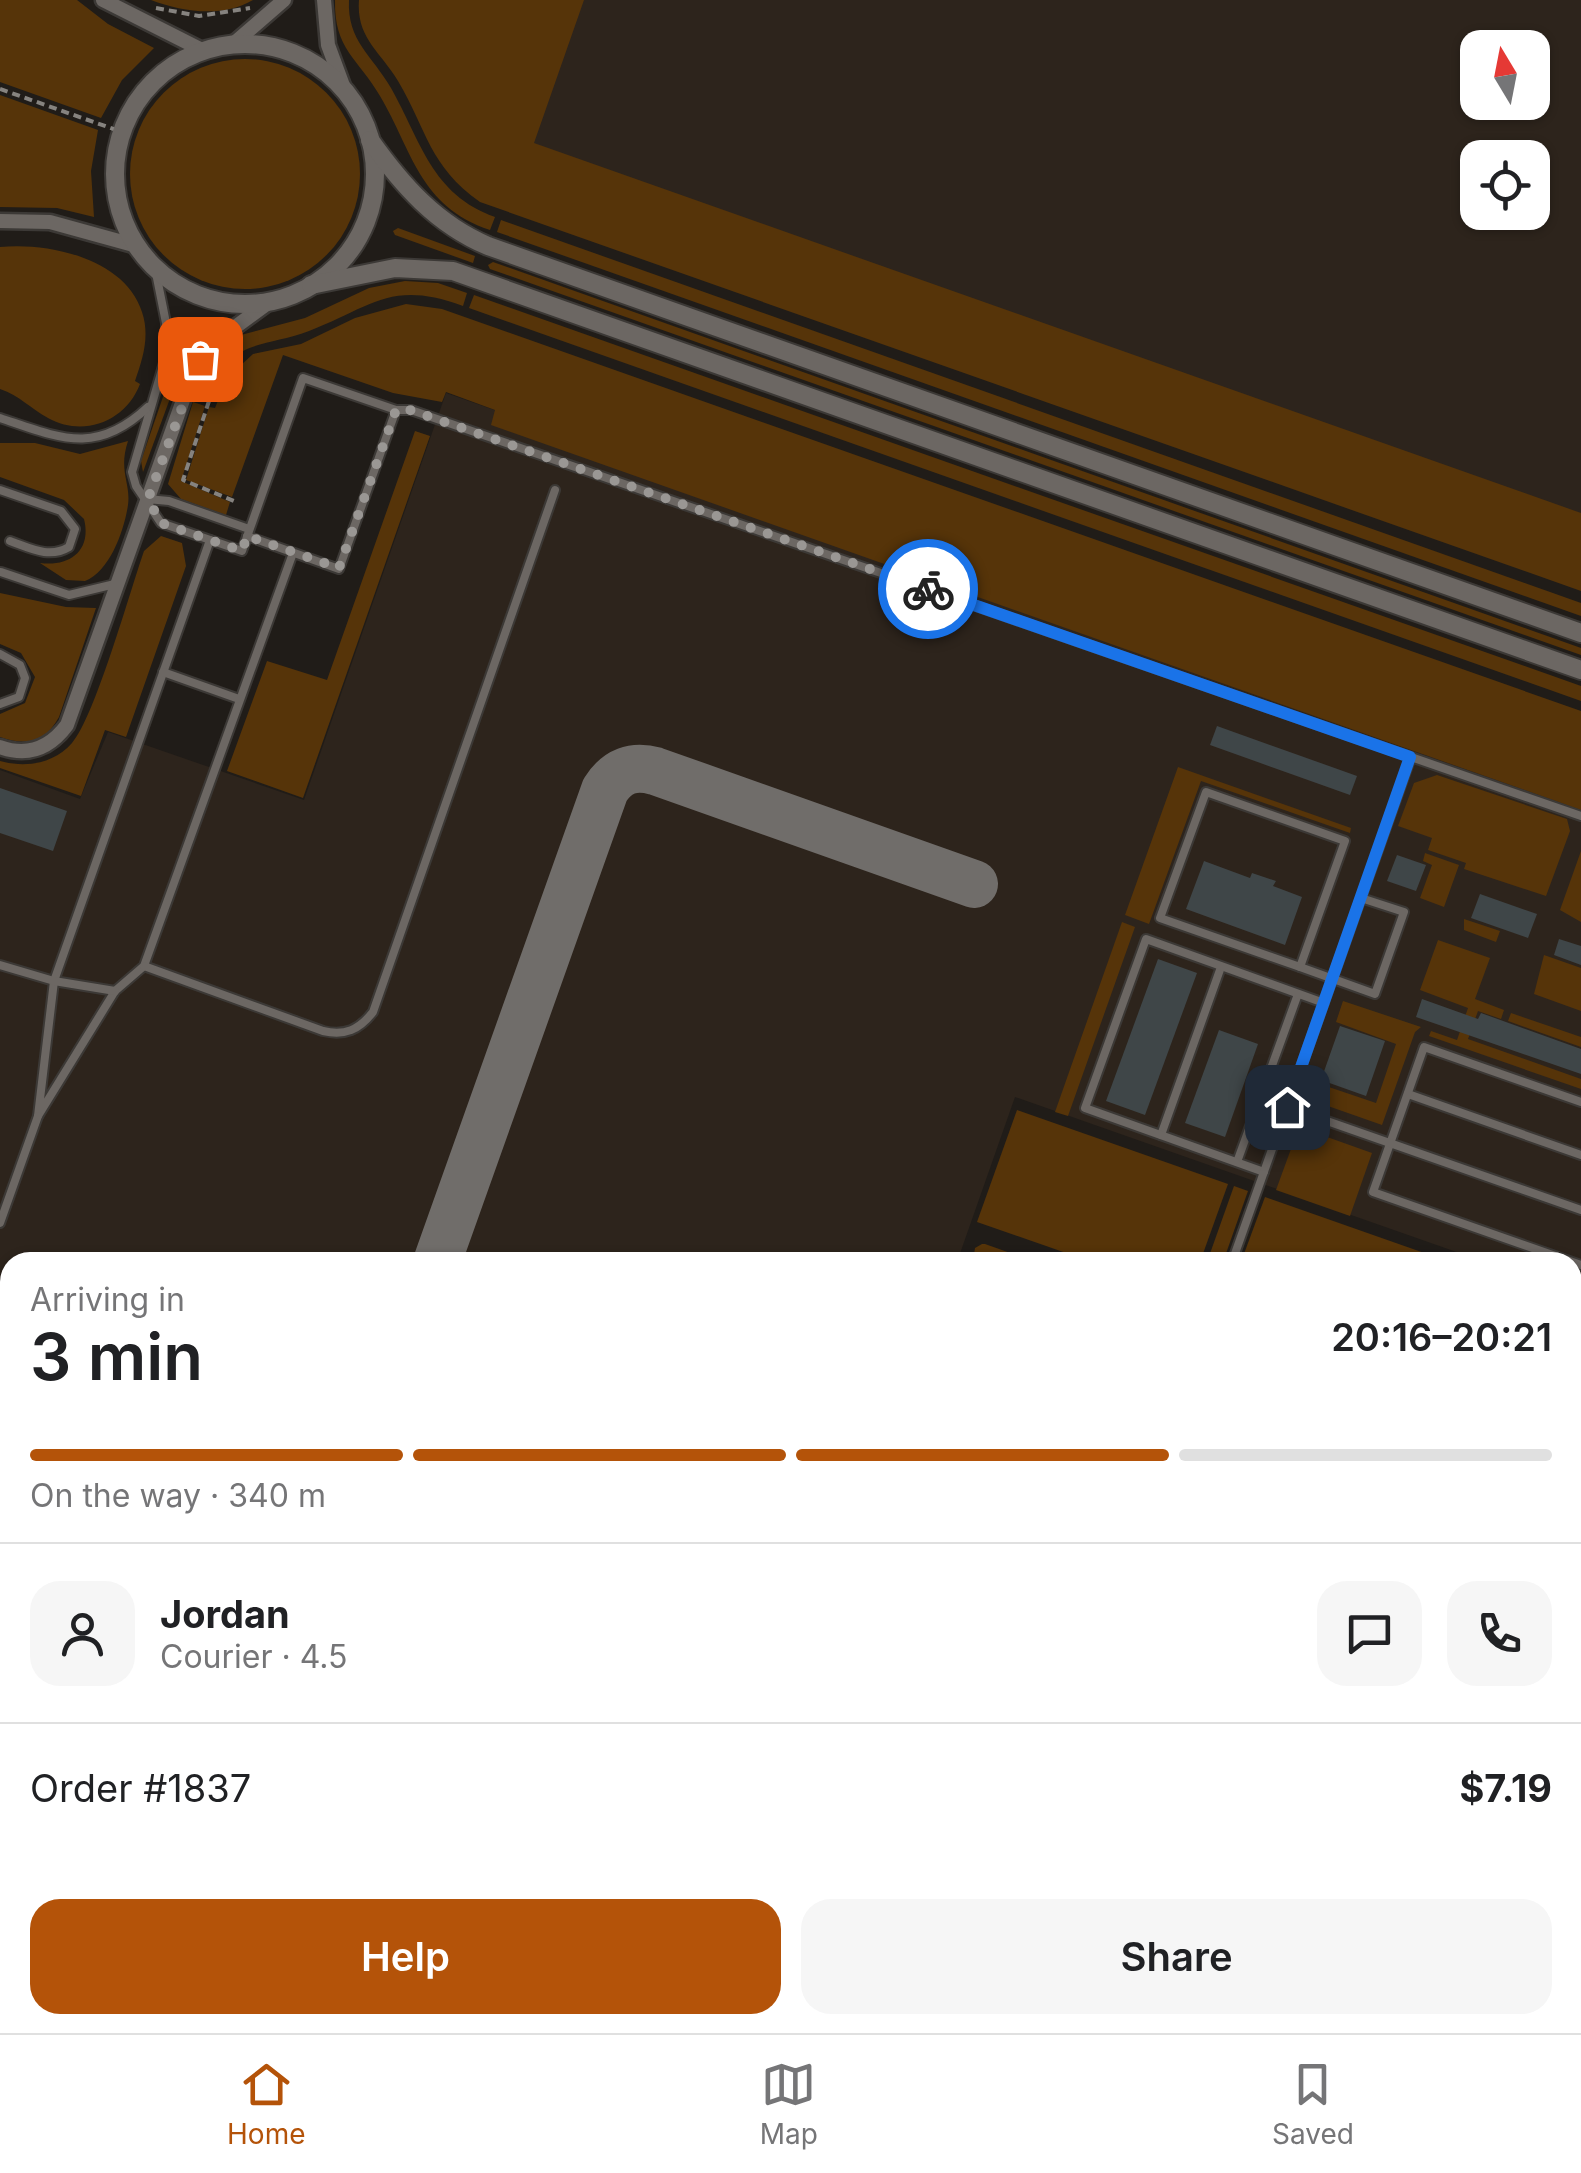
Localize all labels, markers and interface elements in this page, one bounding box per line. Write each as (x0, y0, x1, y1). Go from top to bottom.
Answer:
north arrow (1460, 30, 1550, 120)
map controls (1460, 30, 1550, 230)
button: locate (1460, 140, 1550, 230)
pin (158, 317, 243, 402)
icon: bag (173, 332, 228, 387)
courier (878, 539, 978, 639)
icon: bike (901, 562, 956, 617)
pin (1245, 1065, 1330, 1150)
icon: home (1260, 1080, 1315, 1135)
text: Arriving in (30, 1280, 185, 1319)
text: 20:16–20:21 (1331, 1314, 1552, 1360)
text: 3 min (30, 1317, 203, 1396)
text: On the way · 340 m (30, 1476, 326, 1515)
button: person (30, 1581, 135, 1686)
button: chat (1317, 1581, 1422, 1686)
button: phone (1447, 1581, 1552, 1686)
text: Jordan (160, 1591, 290, 1637)
text: Courier · 4.5 (160, 1637, 348, 1676)
text: Order #1837 (30, 1765, 251, 1811)
text: $7.19 (1459, 1765, 1552, 1811)
button: Help (30, 1899, 781, 2014)
button: Share (801, 1899, 1552, 2014)
tab: Home (227, 2057, 306, 2151)
tab: Map (760, 2057, 818, 2151)
tab: Saved (1272, 2057, 1354, 2151)

